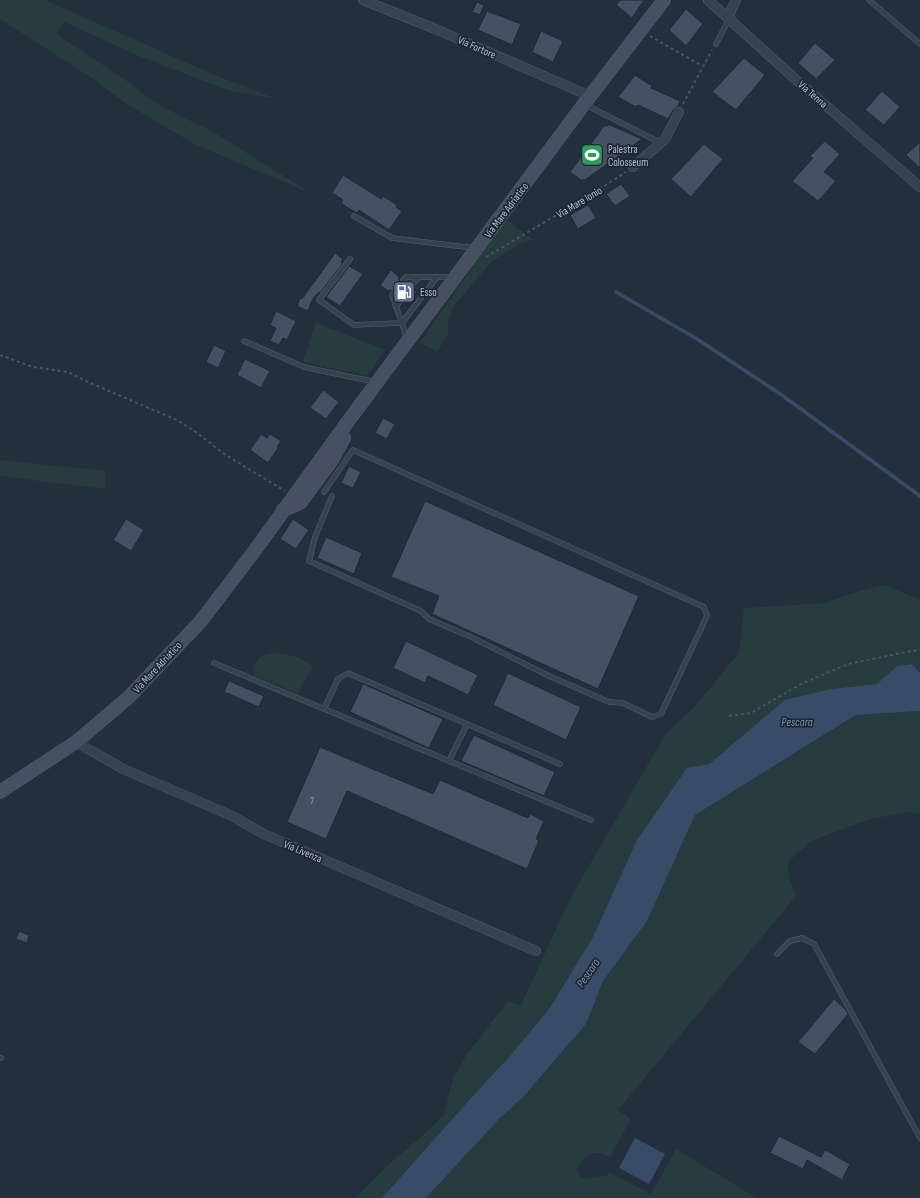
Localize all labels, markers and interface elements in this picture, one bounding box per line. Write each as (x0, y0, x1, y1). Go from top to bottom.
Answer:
street label: Via Fortore (456, 33, 498, 62)
street label: Via Tenna (795, 78, 830, 111)
sports icon: Palestra Colosseum (579, 142, 605, 168)
place label: Palestra Colosseum (608, 143, 648, 169)
street label: Via Mare Adriatico (481, 180, 532, 240)
street label: Via Mare Ionio (554, 184, 605, 221)
fuel station icon: Esso (391, 279, 417, 305)
place label: Esso (420, 286, 437, 299)
street label: Via Mare Adriatico (130, 639, 185, 696)
water label: Pescara (781, 715, 813, 730)
house number: 7 (310, 796, 314, 807)
street label: Via Livenza (282, 838, 324, 865)
water label: Pescara (573, 956, 604, 991)

